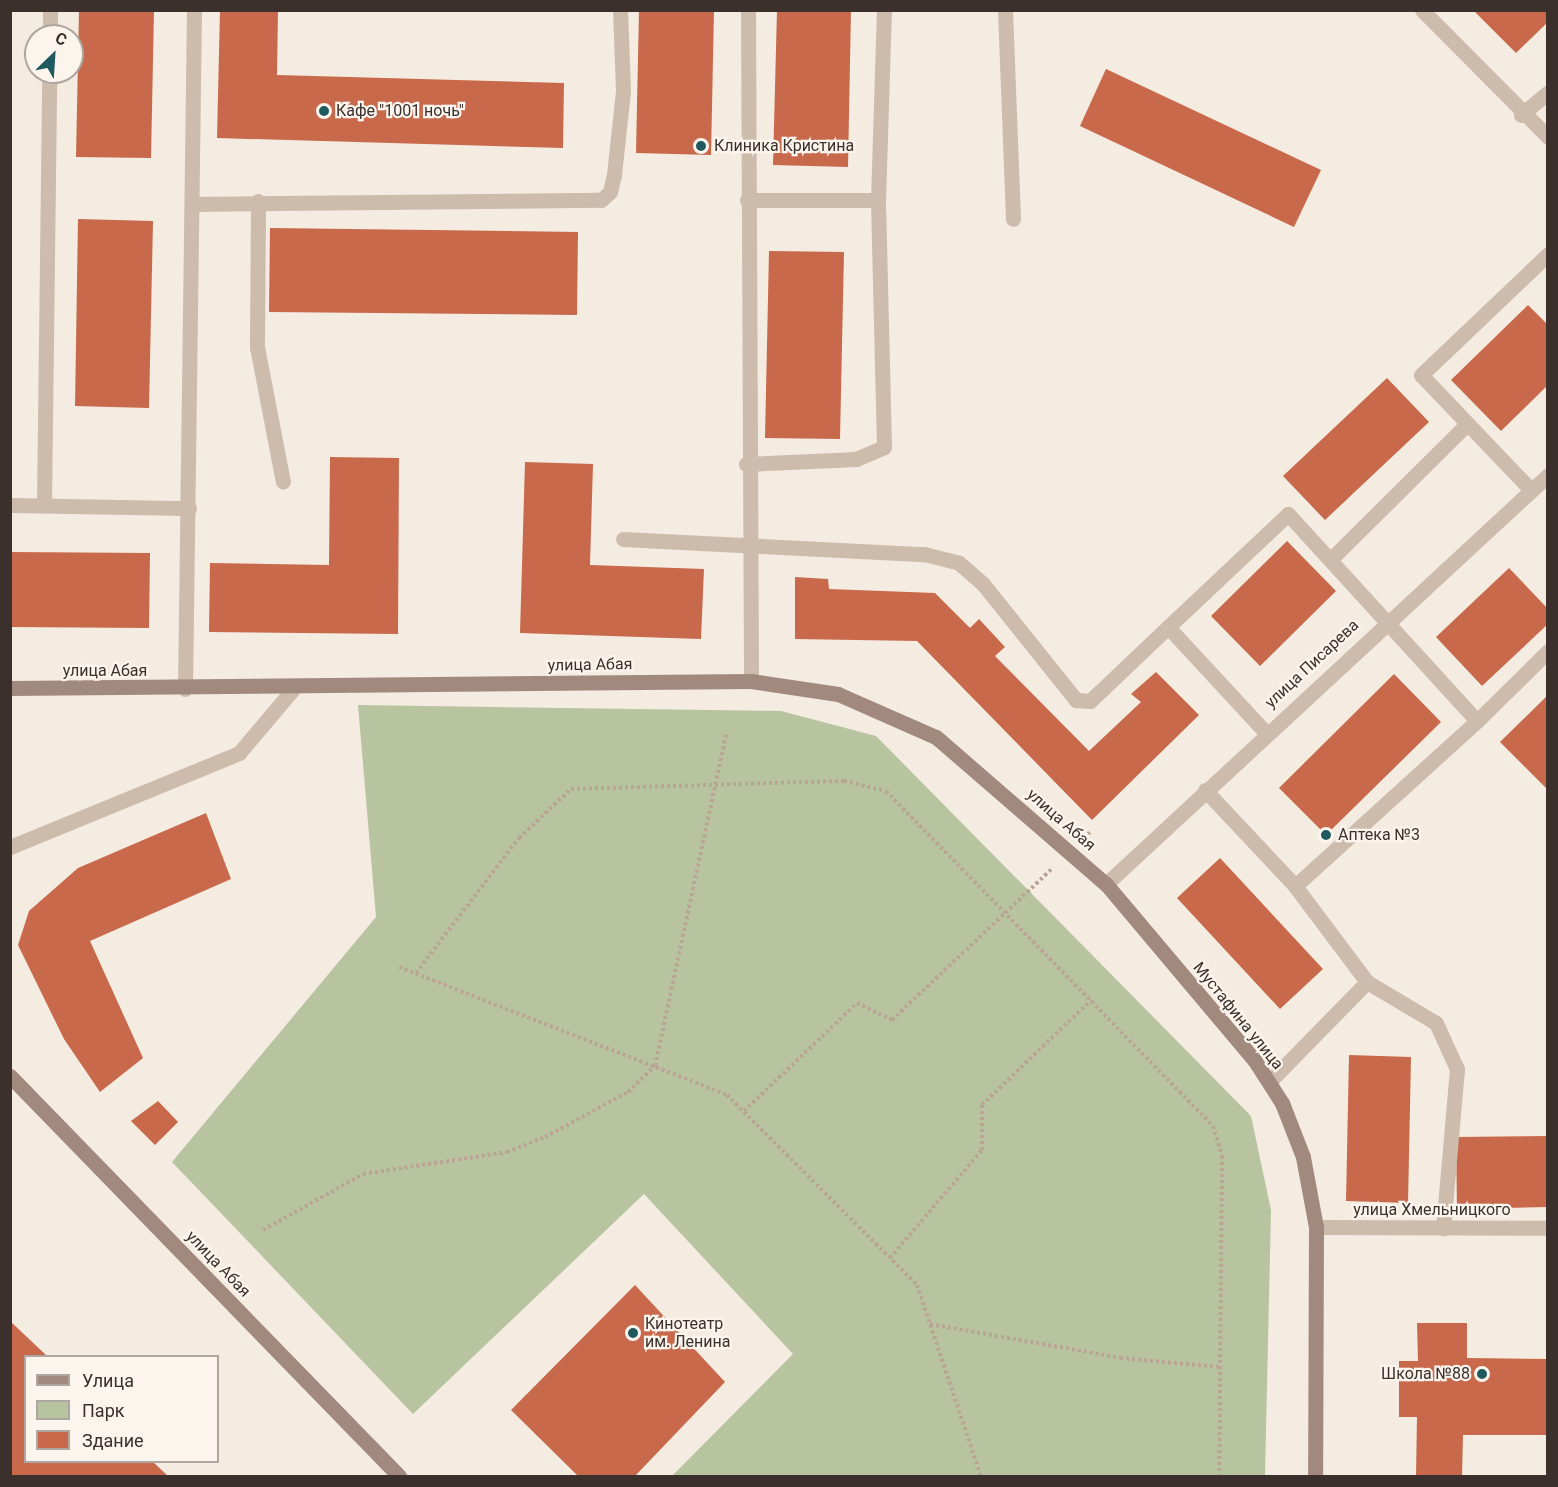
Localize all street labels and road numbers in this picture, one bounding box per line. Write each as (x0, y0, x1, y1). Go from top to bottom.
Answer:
street label: улица Писарева (1261, 616, 1363, 712)
street label: улица Абая (548, 655, 632, 675)
street label: улица Абая (63, 661, 147, 681)
street label: улица Абая (1023, 785, 1099, 855)
street label: Мустафина улица (1189, 958, 1287, 1074)
street label: улица Хмельницкого (1353, 1200, 1511, 1220)
street label: улица Абая (182, 1227, 254, 1301)

